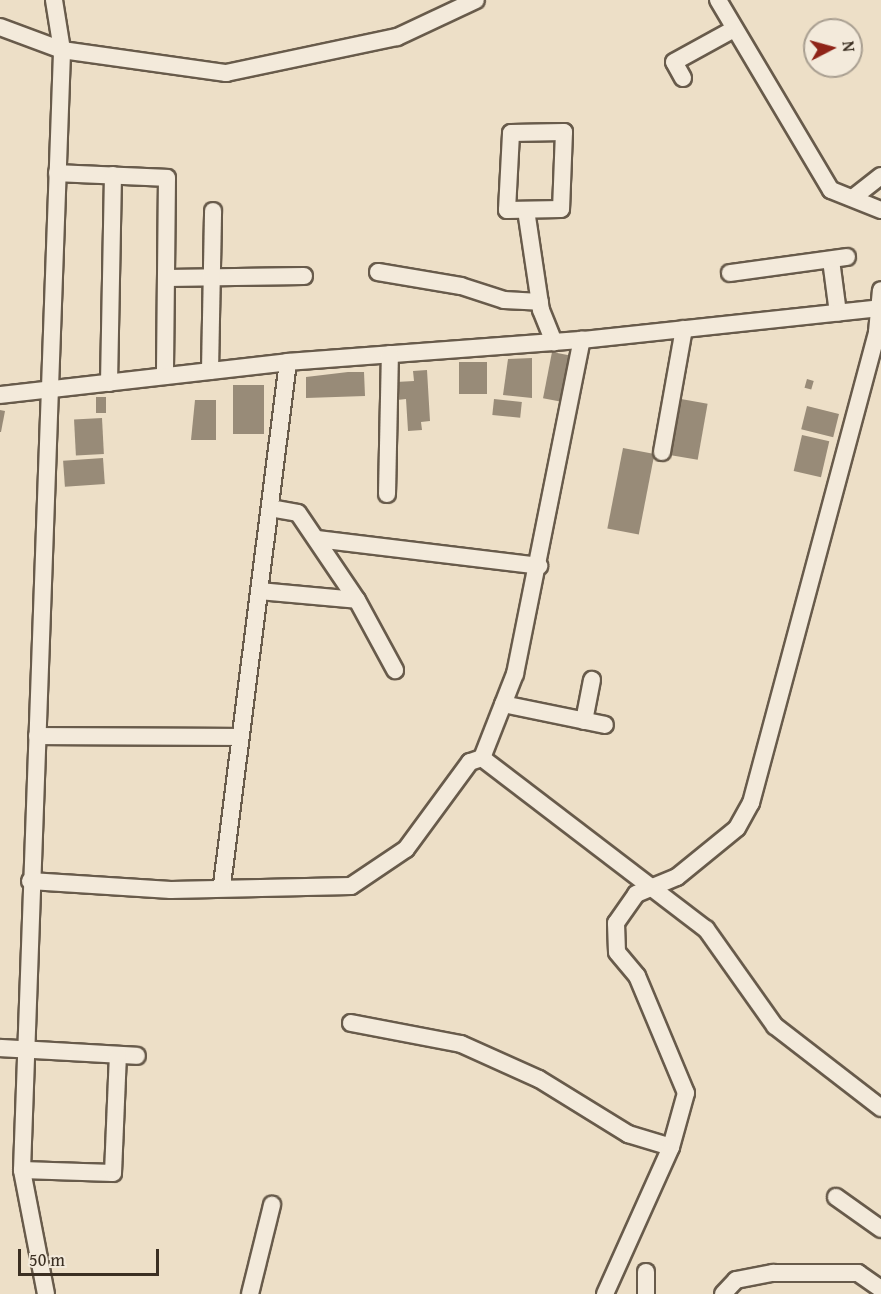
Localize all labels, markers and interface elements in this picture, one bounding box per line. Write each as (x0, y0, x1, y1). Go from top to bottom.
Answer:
north arrow (803, 18, 863, 78)
text: N (836, 40, 861, 53)
scale bar (21, 1237, 162, 1275)
text: 50 m (29, 1246, 65, 1273)

